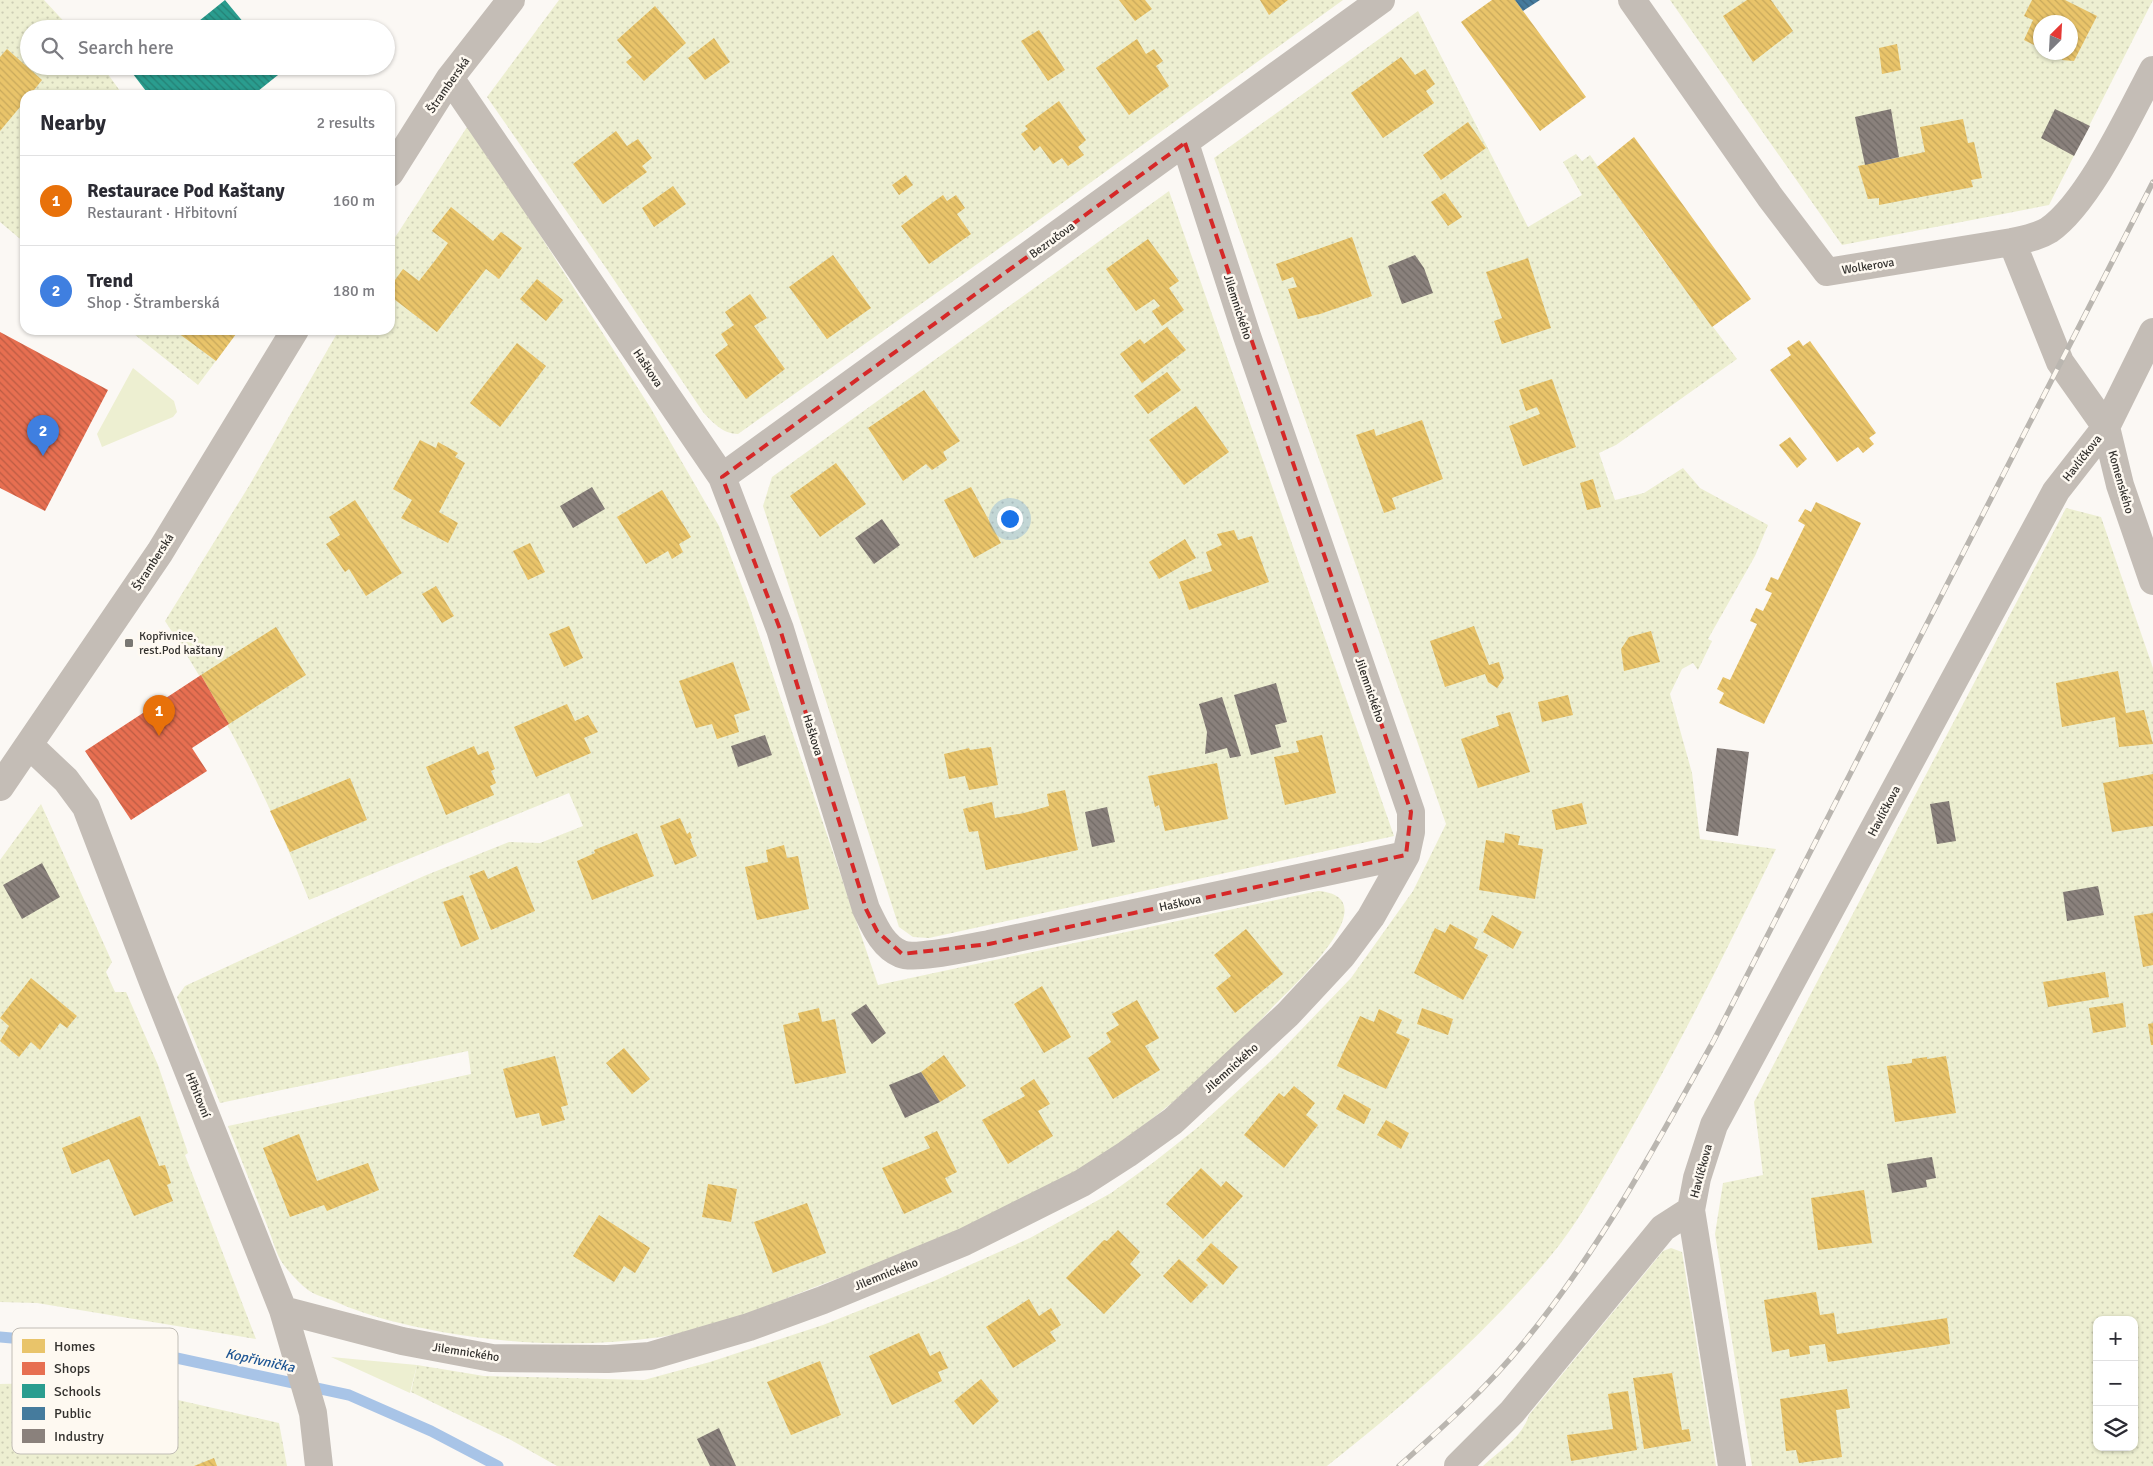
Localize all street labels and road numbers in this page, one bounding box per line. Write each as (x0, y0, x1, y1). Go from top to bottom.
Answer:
street label: Štramberská (424, 54, 473, 116)
street label: Bezručova (1027, 219, 1078, 262)
street label: Wolkerova (1841, 255, 1895, 278)
street label: Jilemnického (1220, 273, 1255, 342)
street label: Haškova (629, 346, 666, 390)
street label: Havlíčkova (2059, 432, 2105, 485)
street label: Komenského (2104, 449, 2137, 516)
street label: Štramberská (129, 531, 177, 594)
street label: Jilemnického (1351, 656, 1388, 725)
street label: Haškova (799, 712, 826, 758)
street label: Havlíčkova (1865, 783, 1904, 839)
street label: Haškova (1158, 892, 1203, 915)
street label: Jilemnického (1201, 1040, 1261, 1097)
street label: Hřbitovní (182, 1070, 214, 1121)
street label: Havlíčkova (1687, 1142, 1716, 1200)
street label: Jilemnického (852, 1255, 920, 1294)
street label: Jilemnického (431, 1340, 500, 1365)

